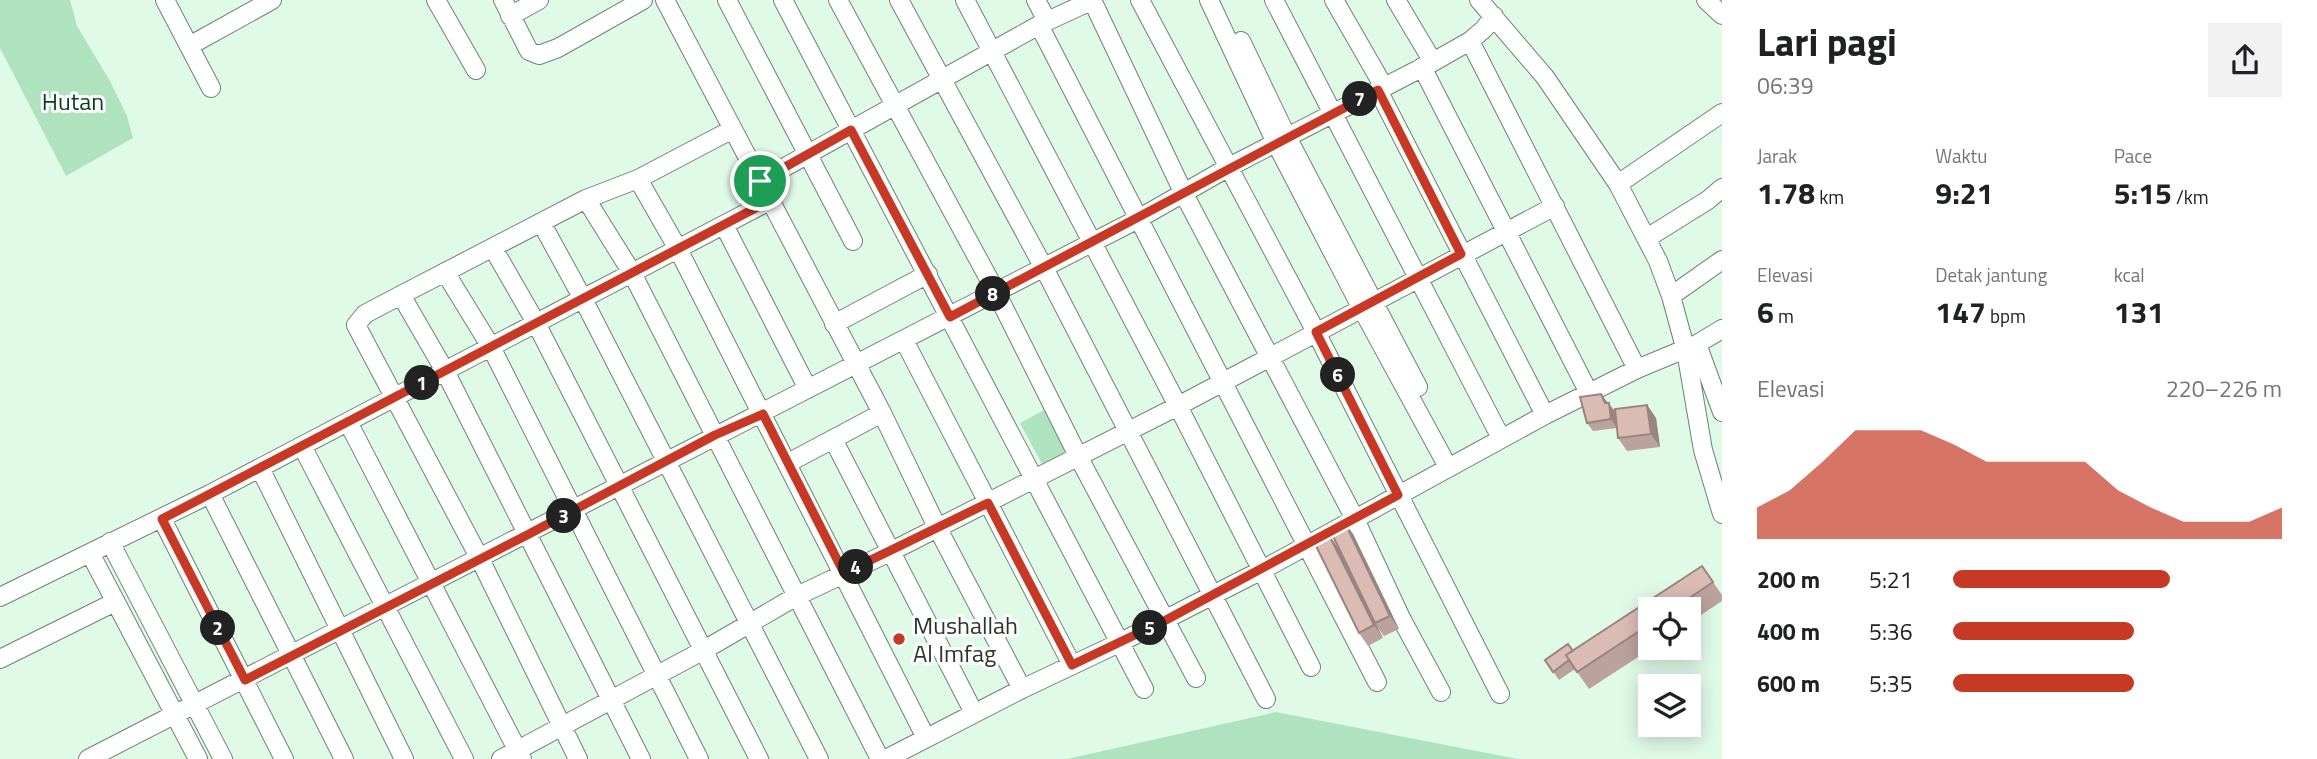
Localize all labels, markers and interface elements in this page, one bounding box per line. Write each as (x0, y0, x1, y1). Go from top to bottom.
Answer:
text: Lari pagi (1757, 13, 1897, 71)
button: share (2208, 23, 2282, 97)
text: 06:39 (1757, 68, 1814, 103)
pin: 7 (1342, 82, 1378, 116)
park label: Hutan (42, 83, 104, 119)
text: 7 (1354, 84, 1365, 113)
text: Jarak (1757, 141, 1797, 170)
text: Waktu (1935, 141, 1987, 170)
text: Pace (2114, 141, 2152, 170)
pin (730, 151, 790, 211)
icon: arrive (741, 162, 779, 200)
text: 1.78 (1757, 170, 1815, 216)
text: 9:21 (1935, 170, 1993, 216)
text: 5:15 (2114, 170, 2172, 216)
text: km (1815, 182, 1844, 211)
text: /km (2172, 182, 2209, 211)
text: Elevasi (1757, 260, 1813, 289)
text: Detak jantung (1935, 260, 2047, 289)
text: kcal (2114, 260, 2145, 289)
pin: 8 (976, 276, 1010, 312)
text: 8 (987, 279, 998, 308)
text: 6 (1757, 289, 1774, 335)
text: 147 (1935, 289, 1986, 335)
text: 131 (2114, 289, 2164, 335)
text: m (1774, 301, 1794, 330)
text: bpm (1986, 301, 2026, 330)
pin: 6 (1320, 358, 1356, 392)
text: 6 (1332, 360, 1343, 389)
pin: 1 (404, 366, 440, 400)
text: 1 (416, 368, 427, 397)
text: Elevasi (1757, 371, 1825, 406)
text: 220–226 m (2166, 371, 2282, 406)
pin: 3 (546, 498, 582, 534)
text: 3 (558, 501, 569, 530)
pin: 4 (838, 550, 874, 584)
text: 4 (850, 552, 861, 581)
text: 200 m (1757, 562, 1820, 597)
text: 5:21 (1869, 562, 1913, 597)
map controls (1638, 597, 1701, 737)
button: locate (1638, 597, 1701, 660)
place label: Mushallah Al Imfag (913, 607, 1018, 671)
pin: 2 (200, 610, 235, 646)
pin: 5 (1132, 610, 1168, 646)
text: 2 (212, 613, 223, 642)
text: 5 (1144, 613, 1155, 642)
text: 400 m (1757, 614, 1820, 649)
text: 5:36 (1869, 614, 1913, 649)
marker: Mushallah Al Imfag (891, 631, 907, 647)
text: 600 m (1757, 666, 1820, 701)
text: 5:35 (1869, 666, 1913, 701)
button: layers (1638, 674, 1701, 737)

